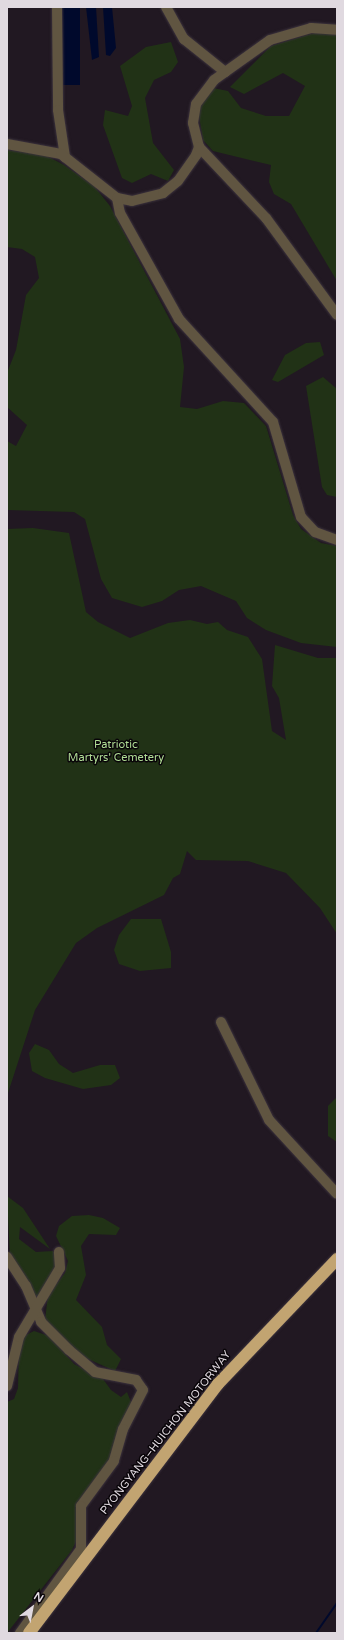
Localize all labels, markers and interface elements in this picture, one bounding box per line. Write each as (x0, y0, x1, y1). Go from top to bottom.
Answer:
park label: Patriotic Martyrs' Cemetery (68, 739, 164, 765)
street label: PYONGYANG–HUICHON MOTORWAY (98, 1349, 234, 1517)
north arrow (12, 1588, 52, 1628)
text: N (31, 1590, 46, 1605)

